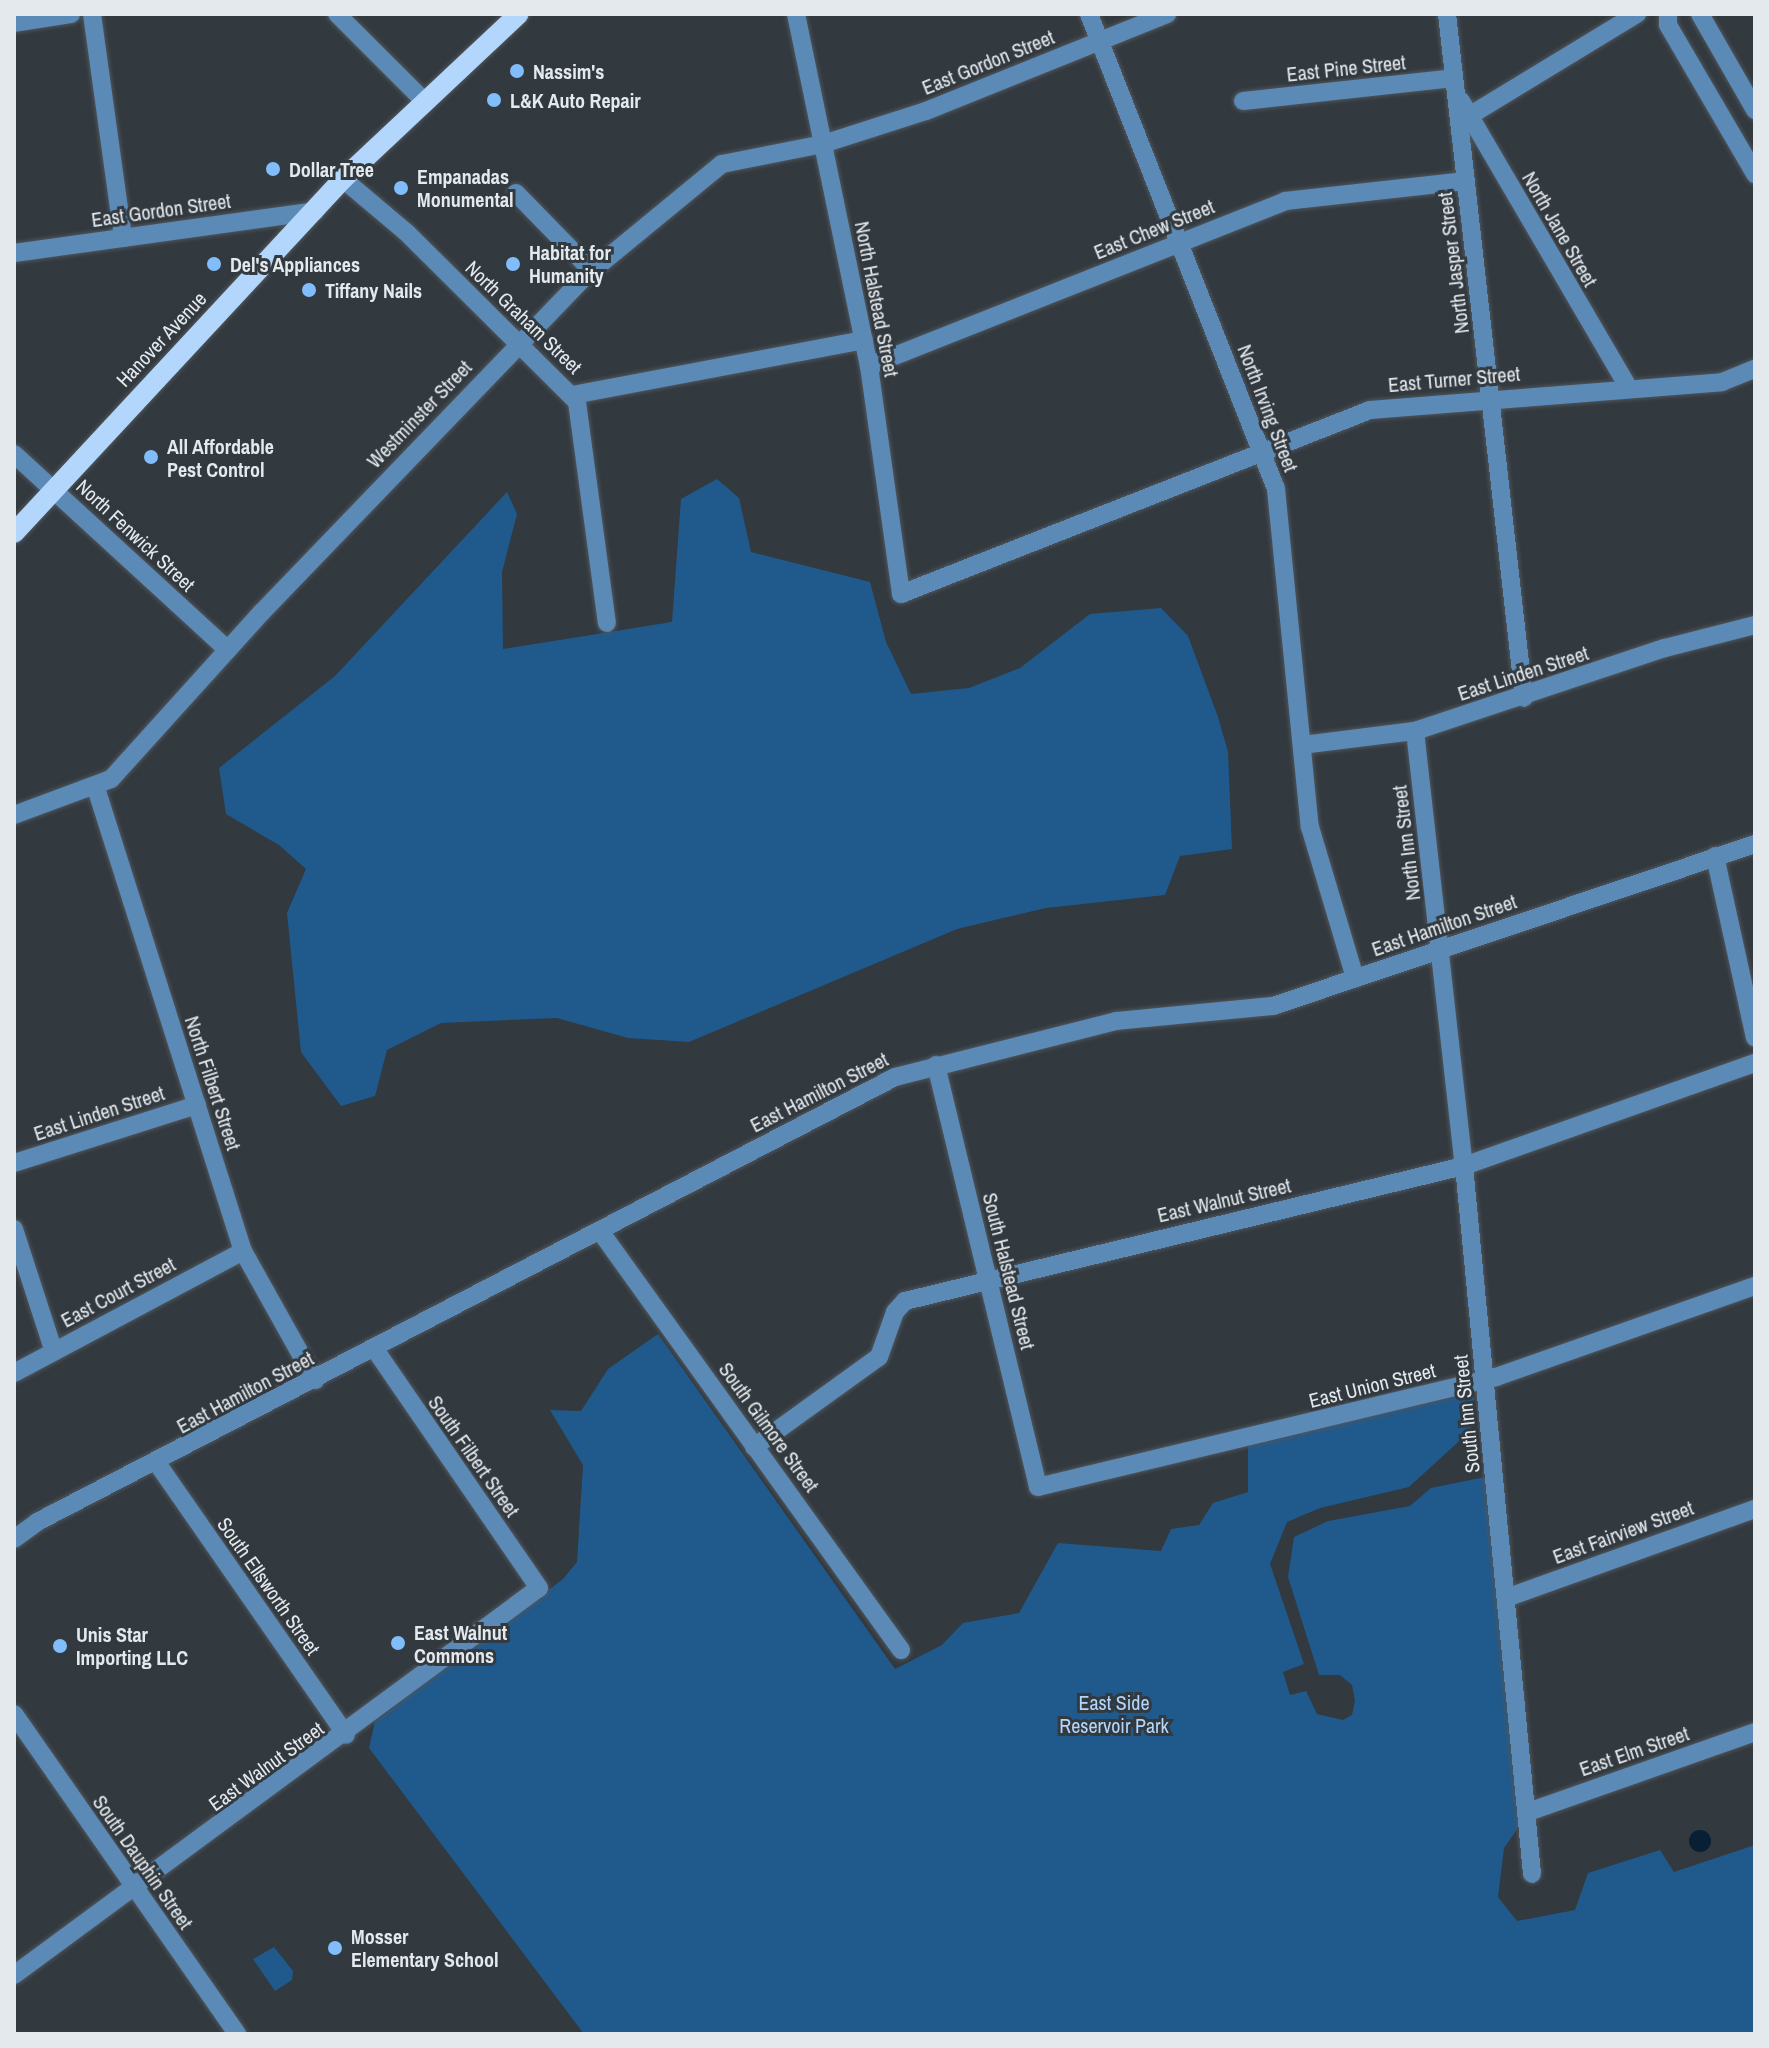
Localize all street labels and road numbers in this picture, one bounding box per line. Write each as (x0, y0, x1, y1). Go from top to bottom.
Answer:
street label: East Gordon Street (918, 25, 1058, 99)
street label: East Pine Street (1285, 50, 1407, 86)
street label: North Jane Street (1517, 167, 1603, 291)
street label: East Gordon Street (90, 188, 232, 232)
street label: North Jasper Street (1432, 191, 1474, 335)
street label: East Chew Street (1090, 194, 1218, 264)
street label: North Halstead Street (850, 219, 904, 379)
street label: North Graham Street (461, 255, 587, 379)
street label: Hanover Avenue (111, 286, 211, 392)
street label: North Irving Street (1233, 341, 1303, 475)
street label: Westminster Street (362, 355, 476, 473)
street label: East Turner Street (1387, 361, 1521, 397)
street label: North Fenwick Street (72, 474, 200, 596)
street label: East Linden Street (1455, 641, 1591, 705)
street label: North Inn Street (1387, 784, 1425, 902)
street label: East Hamilton Street (1369, 889, 1519, 961)
street label: North Filbert Street (180, 1013, 246, 1153)
street label: East Hamilton Street (746, 1047, 892, 1137)
street label: East Linden Street (31, 1081, 167, 1145)
street label: East Walnut Street (1155, 1173, 1293, 1227)
street label: South Halstead Street (978, 1190, 1040, 1352)
street label: East Court Street (57, 1252, 179, 1332)
street label: East Hamilton Street (173, 1346, 317, 1438)
street label: South Inn Street (1448, 1354, 1484, 1474)
street label: South Gilmore Street (714, 1358, 824, 1496)
street label: East Union Street (1306, 1358, 1438, 1412)
street label: South Filbert Street (423, 1391, 525, 1521)
street label: East Fairview Street (1549, 1495, 1697, 1569)
street label: South Ellsworth Street (213, 1513, 325, 1659)
street label: East Walnut Street (204, 1716, 328, 1816)
street label: East Elm Street (1576, 1721, 1692, 1781)
street label: South Dauphin Street (88, 1791, 198, 1933)

